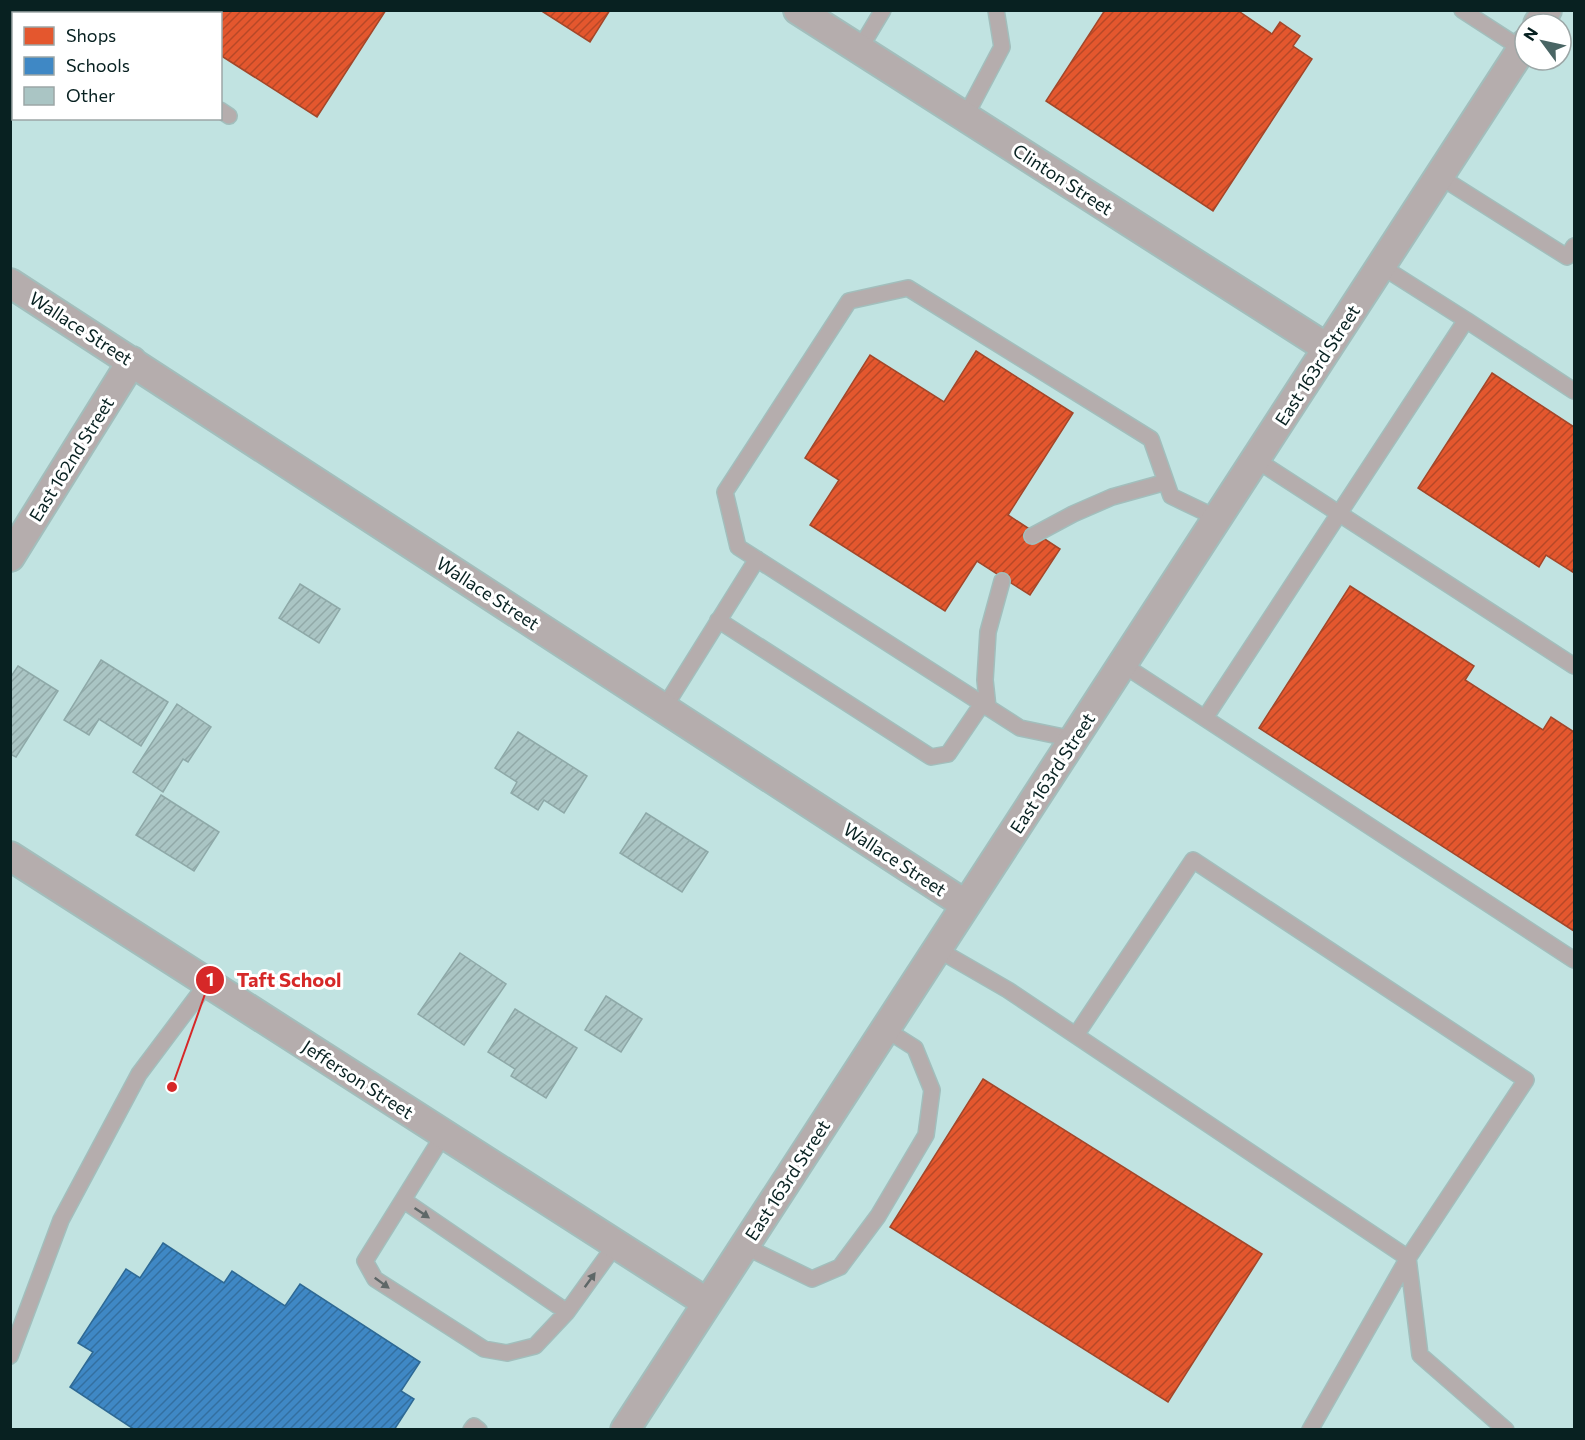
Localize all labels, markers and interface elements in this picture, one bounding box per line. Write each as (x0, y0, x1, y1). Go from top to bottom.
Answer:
legend (12, 12, 222, 120)
north arrow (1513, 12, 1573, 72)
text: N (1519, 23, 1541, 44)
text: Shops (66, 24, 116, 46)
text: Schools (66, 54, 130, 76)
text: Other (66, 84, 115, 106)
street label: Clinton Street (1009, 139, 1117, 219)
street label: Wallace Street (25, 287, 137, 369)
street label: East 163rd Street (1270, 301, 1364, 429)
street label: East 162nd Street (24, 393, 118, 525)
street label: Wallace Street (432, 552, 544, 634)
street label: East 163rd Street (1005, 709, 1099, 837)
street label: Wallace Street (839, 818, 951, 900)
callout: Taft School (195, 961, 354, 999)
text: Taft School (236, 967, 342, 991)
text: 1 (206, 968, 214, 990)
street label: Jefferson Street (298, 1035, 418, 1123)
street label: East 163rd Street (740, 1116, 834, 1244)
one-way arrow (413, 1207, 429, 1219)
one-way arrow (584, 1272, 596, 1287)
one-way arrow (373, 1277, 389, 1289)

